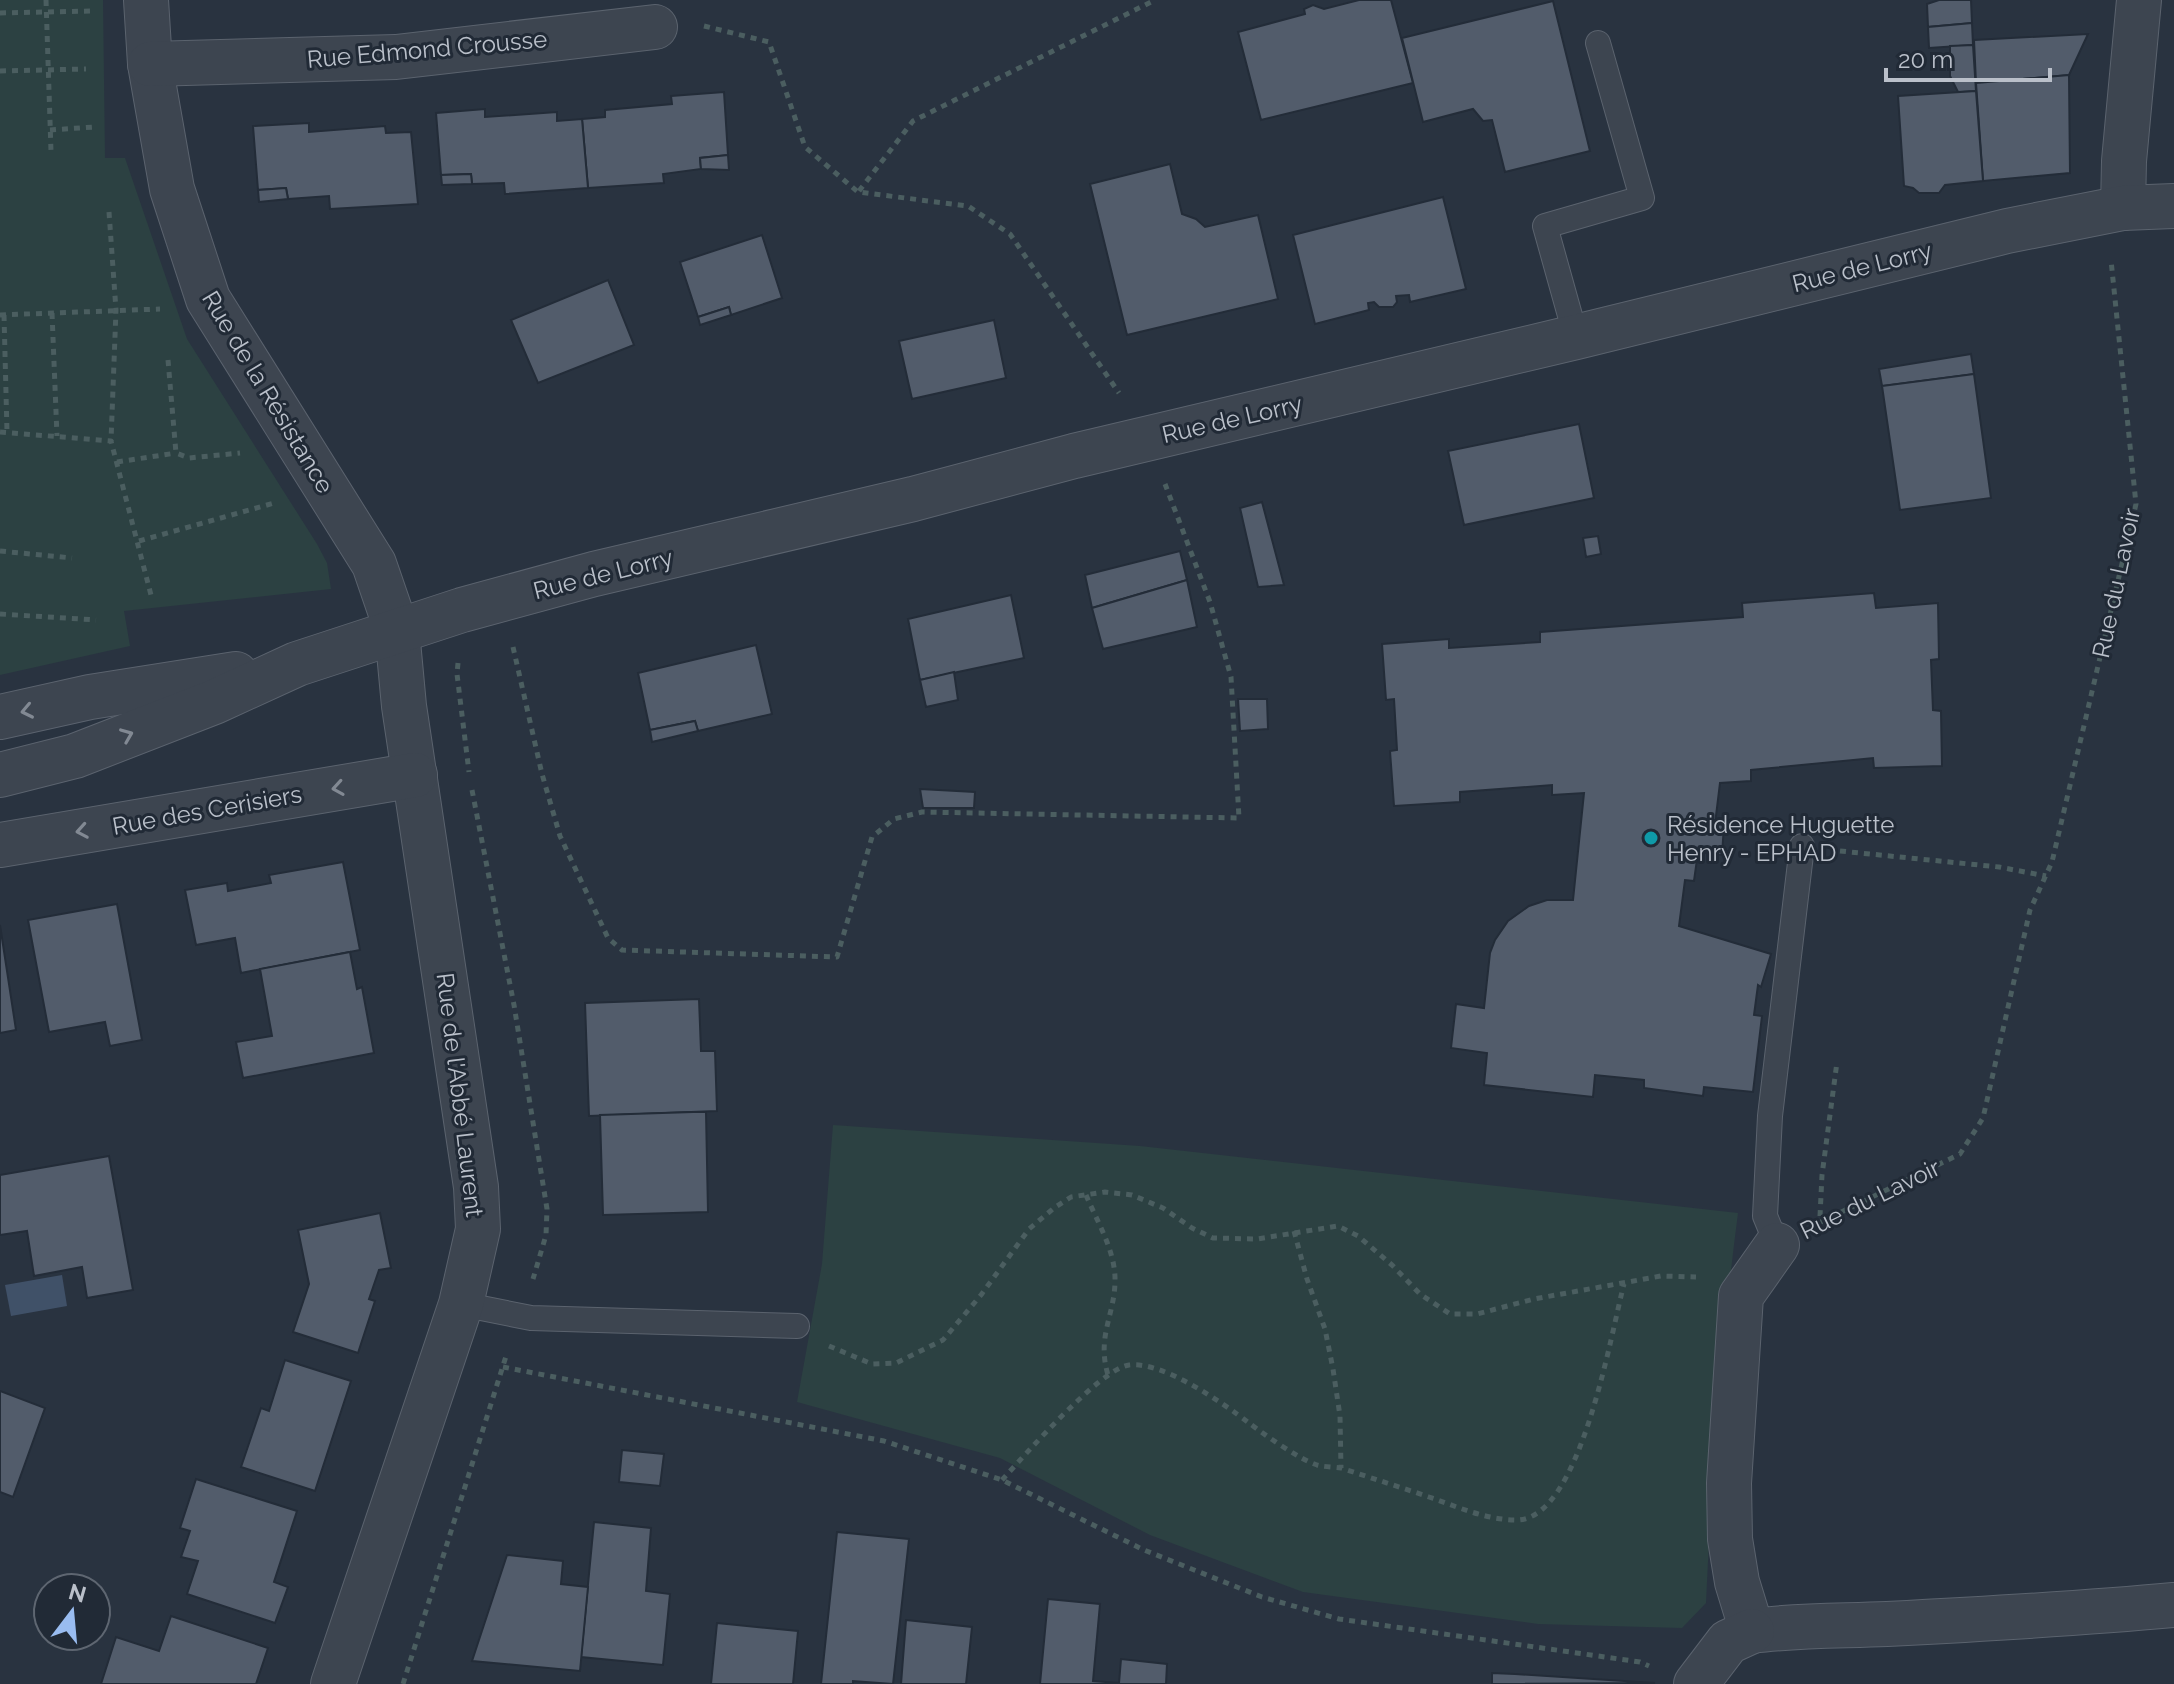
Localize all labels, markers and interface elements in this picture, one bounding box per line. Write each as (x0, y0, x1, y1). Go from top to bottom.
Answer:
street label: Rue Edmond Crousse (306, 24, 548, 74)
scale bar (1886, 32, 2050, 82)
text: 20 m (1898, 45, 1953, 74)
street label: Rue de Lorry (1789, 236, 1935, 298)
street label: Rue de la Résistance (196, 286, 340, 498)
street label: Rue de Lorry (1159, 389, 1305, 449)
street label: Rue du Lavoir (2086, 505, 2146, 660)
street label: Rue de Lorry (530, 543, 676, 605)
one-way arrow (21, 702, 35, 719)
one-way arrow (119, 728, 133, 745)
street label: Rue des Cerisiers (110, 779, 304, 841)
one-way arrow (331, 779, 345, 796)
place label: Résidence Huguette Henry - EPHAD (1667, 810, 1894, 867)
one-way arrow (75, 822, 88, 839)
marker: Résidence Huguette Henry - EPHAD (1642, 829, 1660, 847)
street label: Rue de l'Abbé Laurent (431, 971, 489, 1219)
street label: Rue du Lavoir (1795, 1152, 1945, 1245)
north arrow (32, 1572, 112, 1652)
text: N (66, 1578, 89, 1608)

